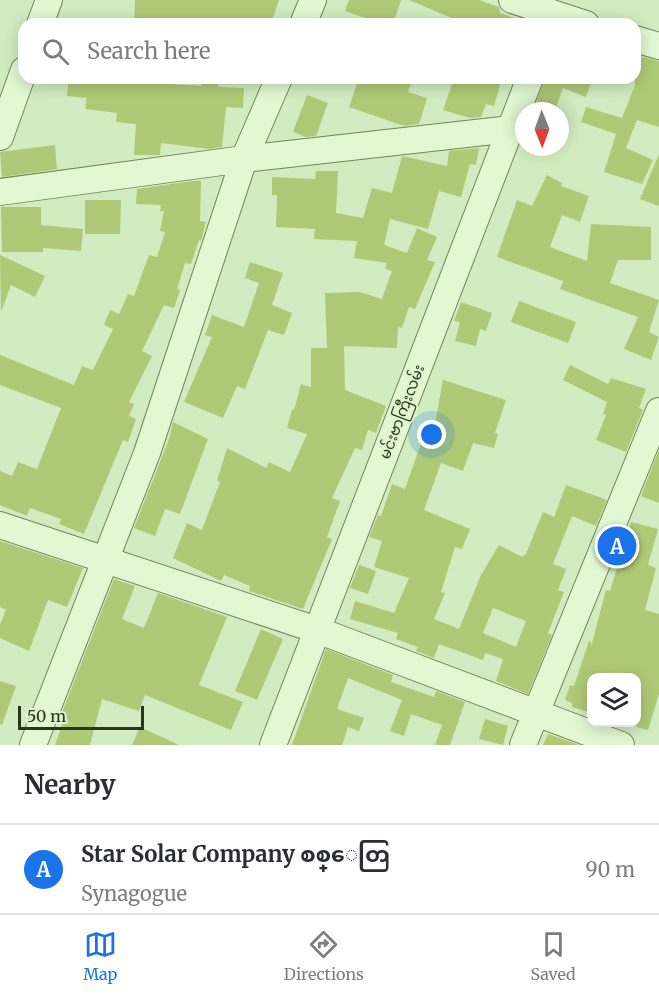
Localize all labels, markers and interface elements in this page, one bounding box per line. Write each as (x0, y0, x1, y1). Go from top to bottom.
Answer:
search box (18, 18, 641, 84)
icon: search (39, 35, 72, 68)
text: Search here (87, 37, 210, 65)
north arrow (515, 102, 569, 156)
street label: မင်းဗာကြီးလမ်း (375, 362, 431, 463)
your location (417, 420, 446, 449)
pin: A (598, 524, 636, 568)
map controls (587, 673, 641, 727)
button: layers (587, 673, 641, 727)
scale bar (18, 703, 144, 730)
text: 50 m (27, 706, 66, 726)
text: Nearby (24, 768, 116, 801)
text: Star Solar Company စစ္ေတြ (81, 840, 390, 868)
text: A (36, 857, 51, 882)
text: 90 m (585, 857, 635, 882)
text: Synagogue (81, 881, 187, 906)
tab: Map (83, 928, 117, 984)
tab: Directions (284, 928, 364, 984)
tab: Saved (530, 928, 576, 984)

